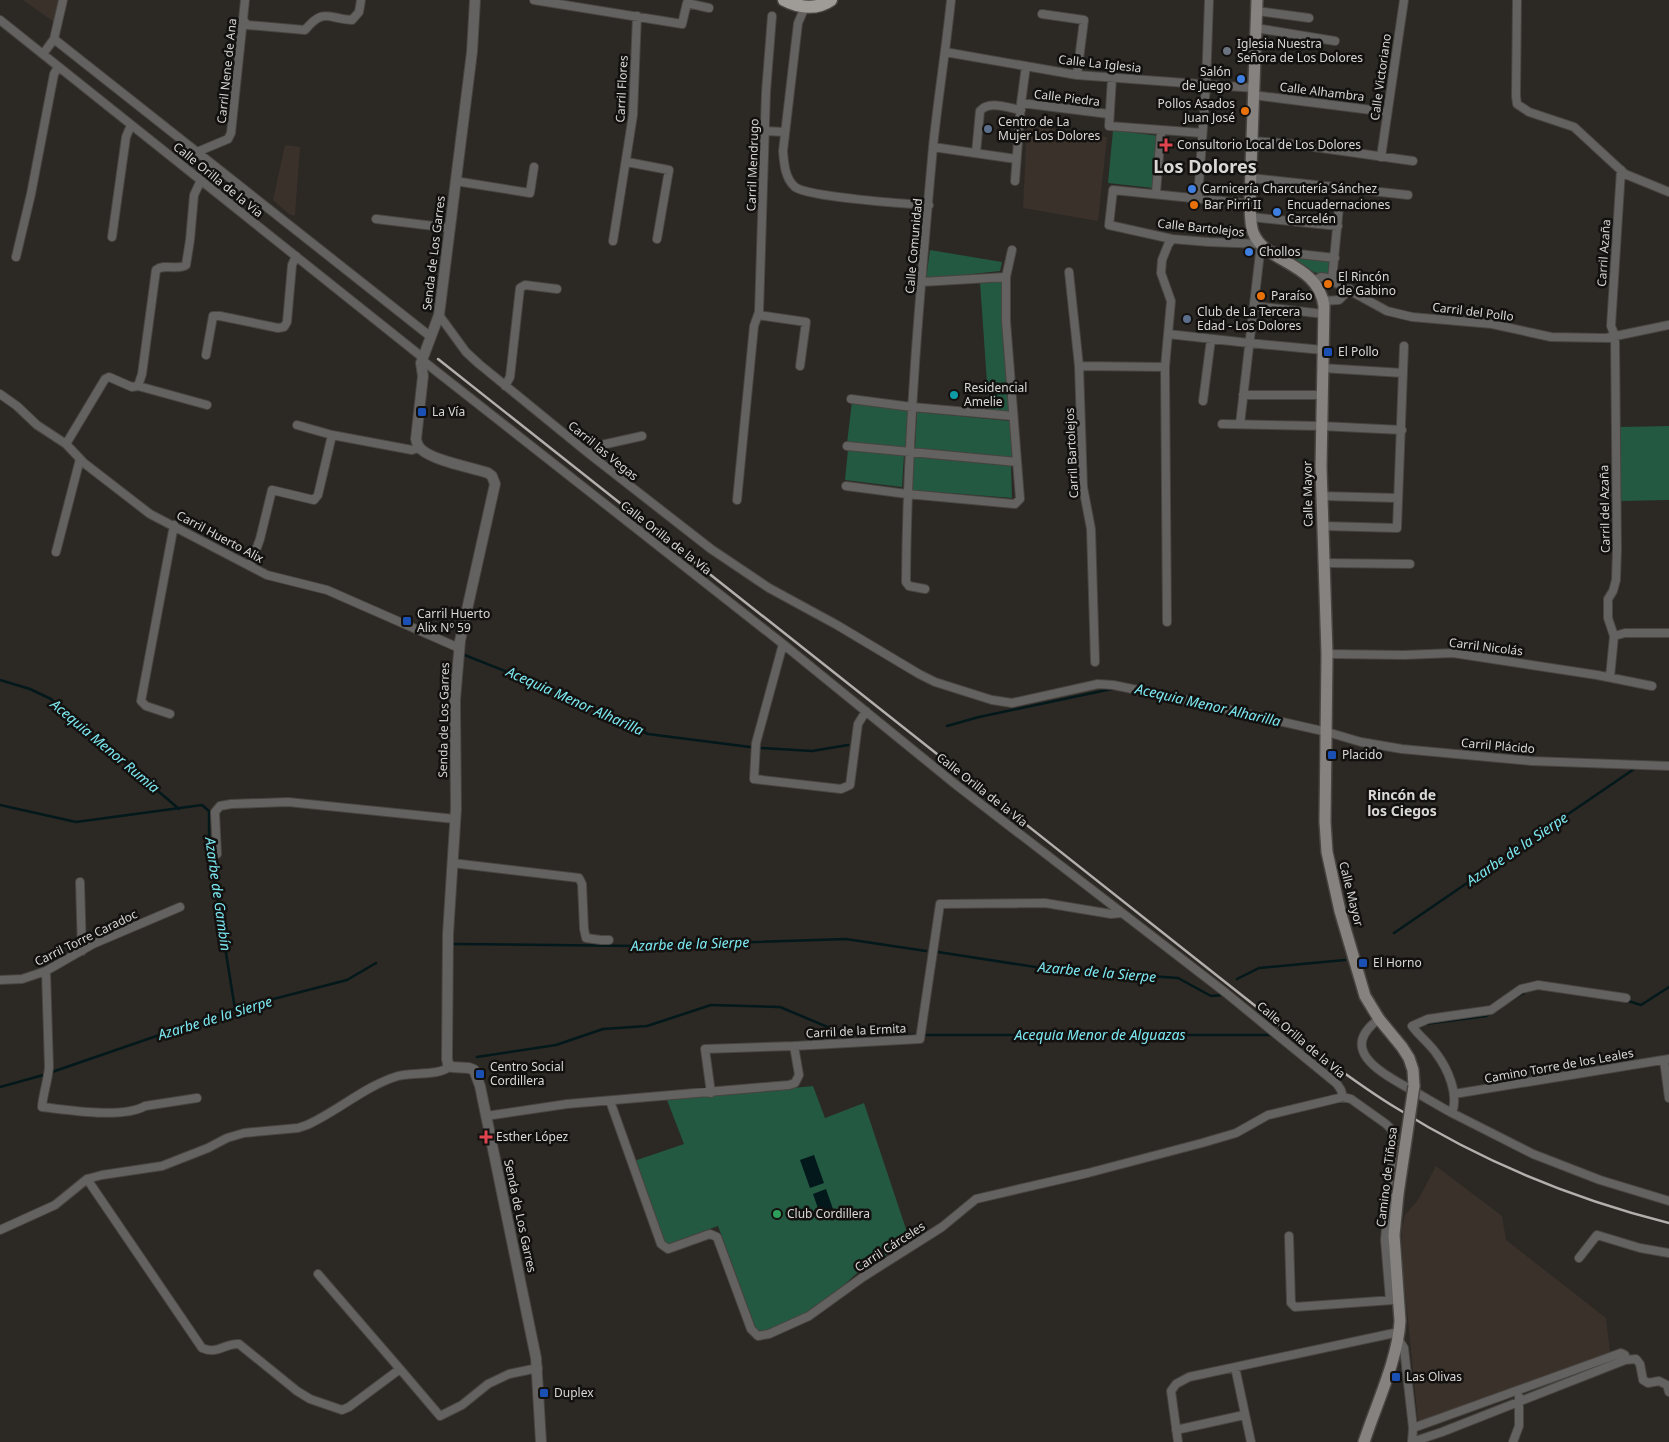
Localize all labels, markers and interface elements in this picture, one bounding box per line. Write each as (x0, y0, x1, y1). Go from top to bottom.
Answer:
street label: Carril Nene de Ana (213, 17, 240, 124)
street label: Calle Victoriano (1366, 32, 1395, 121)
place label: Iglesia Nuestra Señora de Los Dolores (1237, 35, 1363, 66)
marker: Iglesia Nuestra Señora de Los Dolores (1221, 45, 1233, 57)
street label: Calle La Iglesia (1058, 51, 1142, 76)
street label: Carril Flores (611, 55, 632, 123)
place label: Salón de Juego (1182, 63, 1231, 94)
marker: Salón de Juego (1235, 73, 1247, 85)
street label: Calle Alhambra (1279, 78, 1365, 105)
street label: Calle Piedra (1033, 85, 1101, 110)
place label: Pollos Asados Juan José (1158, 95, 1235, 126)
marker: Pollos Asados Juan José (1239, 105, 1251, 117)
place label: Centro de La Mujer Los Dolores (998, 113, 1101, 144)
street label: Carril Mendrugo (742, 118, 763, 212)
marker: Centro de La Mujer Los Dolores (982, 123, 994, 135)
place label: Consultorio Local de Los Dolores (1177, 136, 1361, 153)
street label: Calle Orilla de la Vía (170, 138, 267, 221)
marker: Consultorio Local de Los Dolores (1159, 138, 1173, 152)
district label: Los Dolores (1153, 154, 1257, 178)
place label: Carnicería Charcutería Sánchez (1202, 180, 1377, 197)
marker: Carnicería Charcutería Sánchez (1186, 183, 1198, 195)
street label: Senda de Los Garres (418, 194, 449, 311)
place label: Bar Pirri II (1204, 196, 1261, 213)
place label: Encuadernaciones Carcelén (1287, 196, 1391, 227)
street label: Calle Comunidad (901, 197, 926, 294)
marker: Bar Pirri II (1188, 199, 1200, 211)
marker: Encuadernaciones Carcelén (1271, 206, 1283, 218)
street label: Calle Bartolejos (1157, 214, 1246, 241)
street label: Carril Azaña (1593, 219, 1614, 287)
place label: Chollos (1259, 243, 1301, 260)
marker: Chollos (1243, 246, 1255, 258)
place label: El Rincón de Gabino (1338, 268, 1396, 299)
marker: El Rincón de Gabino (1322, 278, 1334, 290)
place label: Paraíso (1271, 287, 1313, 304)
marker: Paraíso (1255, 290, 1267, 302)
street label: Carril del Pollo (1431, 298, 1515, 325)
place label: Club de La Tercera Edad - Los Dolores (1197, 303, 1302, 334)
marker: Club de La Tercera Edad - Los Dolores (1181, 313, 1193, 325)
place label: El Pollo (1338, 343, 1379, 360)
marker: El Pollo (1322, 346, 1334, 358)
place label: Residencial Amelie (964, 379, 1027, 410)
marker: Residencial Amelie (948, 389, 960, 401)
place label: La Vía (432, 403, 465, 420)
marker: La Vía (416, 406, 428, 418)
street label: Carril Bartolejos (1061, 407, 1082, 499)
street label: Carril las Vegas (565, 417, 642, 484)
street label: Calle Mayor (1298, 461, 1317, 527)
street label: Carril del Azaña (1595, 465, 1614, 553)
street label: Calle Orilla de la Vía (617, 497, 715, 579)
street label: Carril Huerto Alix (174, 506, 267, 567)
place label: Carril Huerto Alix Nº 59 (417, 605, 490, 636)
marker: Carril Huerto Alix Nº 59 (401, 615, 413, 627)
street label: Carril Nicolás (1448, 634, 1524, 660)
water label: Acequia Menor Alharilla (503, 661, 647, 739)
street label: Senda de Los Garres (434, 662, 453, 778)
water label: Acequia Menor Alharilla (1133, 678, 1283, 730)
water label: Acequia Menor Rumia (46, 694, 164, 797)
street label: Carril Plácido (1460, 734, 1536, 757)
place label: Placido (1342, 746, 1383, 763)
street label: Calle Orilla de la Vía (933, 749, 1031, 831)
marker: Placido (1326, 749, 1338, 761)
district label: Rincón de los Ciegos (1367, 785, 1437, 820)
water label: Azarbe de la Sierpe (1461, 808, 1571, 890)
water label: Azarbe de Gambín (201, 835, 236, 952)
street label: Calle Mayor (1335, 860, 1368, 928)
street label: Carril Torre Caradoc (32, 905, 140, 970)
water label: Azarbe de la Sierpe (629, 932, 750, 955)
place label: El Horno (1373, 954, 1422, 971)
water label: Azarbe de la Sierpe (1036, 957, 1157, 986)
marker: El Horno (1357, 957, 1369, 969)
water label: Azarbe de la Sierpe (154, 991, 274, 1044)
street label: Calle Orilla de la Vía (1253, 997, 1349, 1082)
street label: Carril de la Ermita (805, 1019, 907, 1042)
water label: Acequia Menor de Alguazas (1013, 1025, 1186, 1044)
street label: Camino Torre de los Leales (1483, 1044, 1635, 1087)
place label: Centro Social Cordillera (490, 1058, 564, 1089)
marker: Centro Social Cordillera (474, 1068, 486, 1080)
street label: Camino de Tiñosa (1372, 1126, 1401, 1228)
place label: Esther López (496, 1128, 569, 1145)
marker: Esther López (480, 1131, 492, 1143)
street label: Senda de Los Garres (500, 1158, 541, 1274)
place label: Club Cordillera (787, 1205, 870, 1222)
marker: Club Cordillera (771, 1208, 783, 1220)
street label: Carril Cárceles (851, 1217, 928, 1276)
place label: Las Olivas (1406, 1368, 1462, 1385)
marker: Las Olivas (1390, 1371, 1402, 1383)
place label: Duplex (554, 1384, 594, 1401)
marker: Duplex (538, 1387, 550, 1399)

